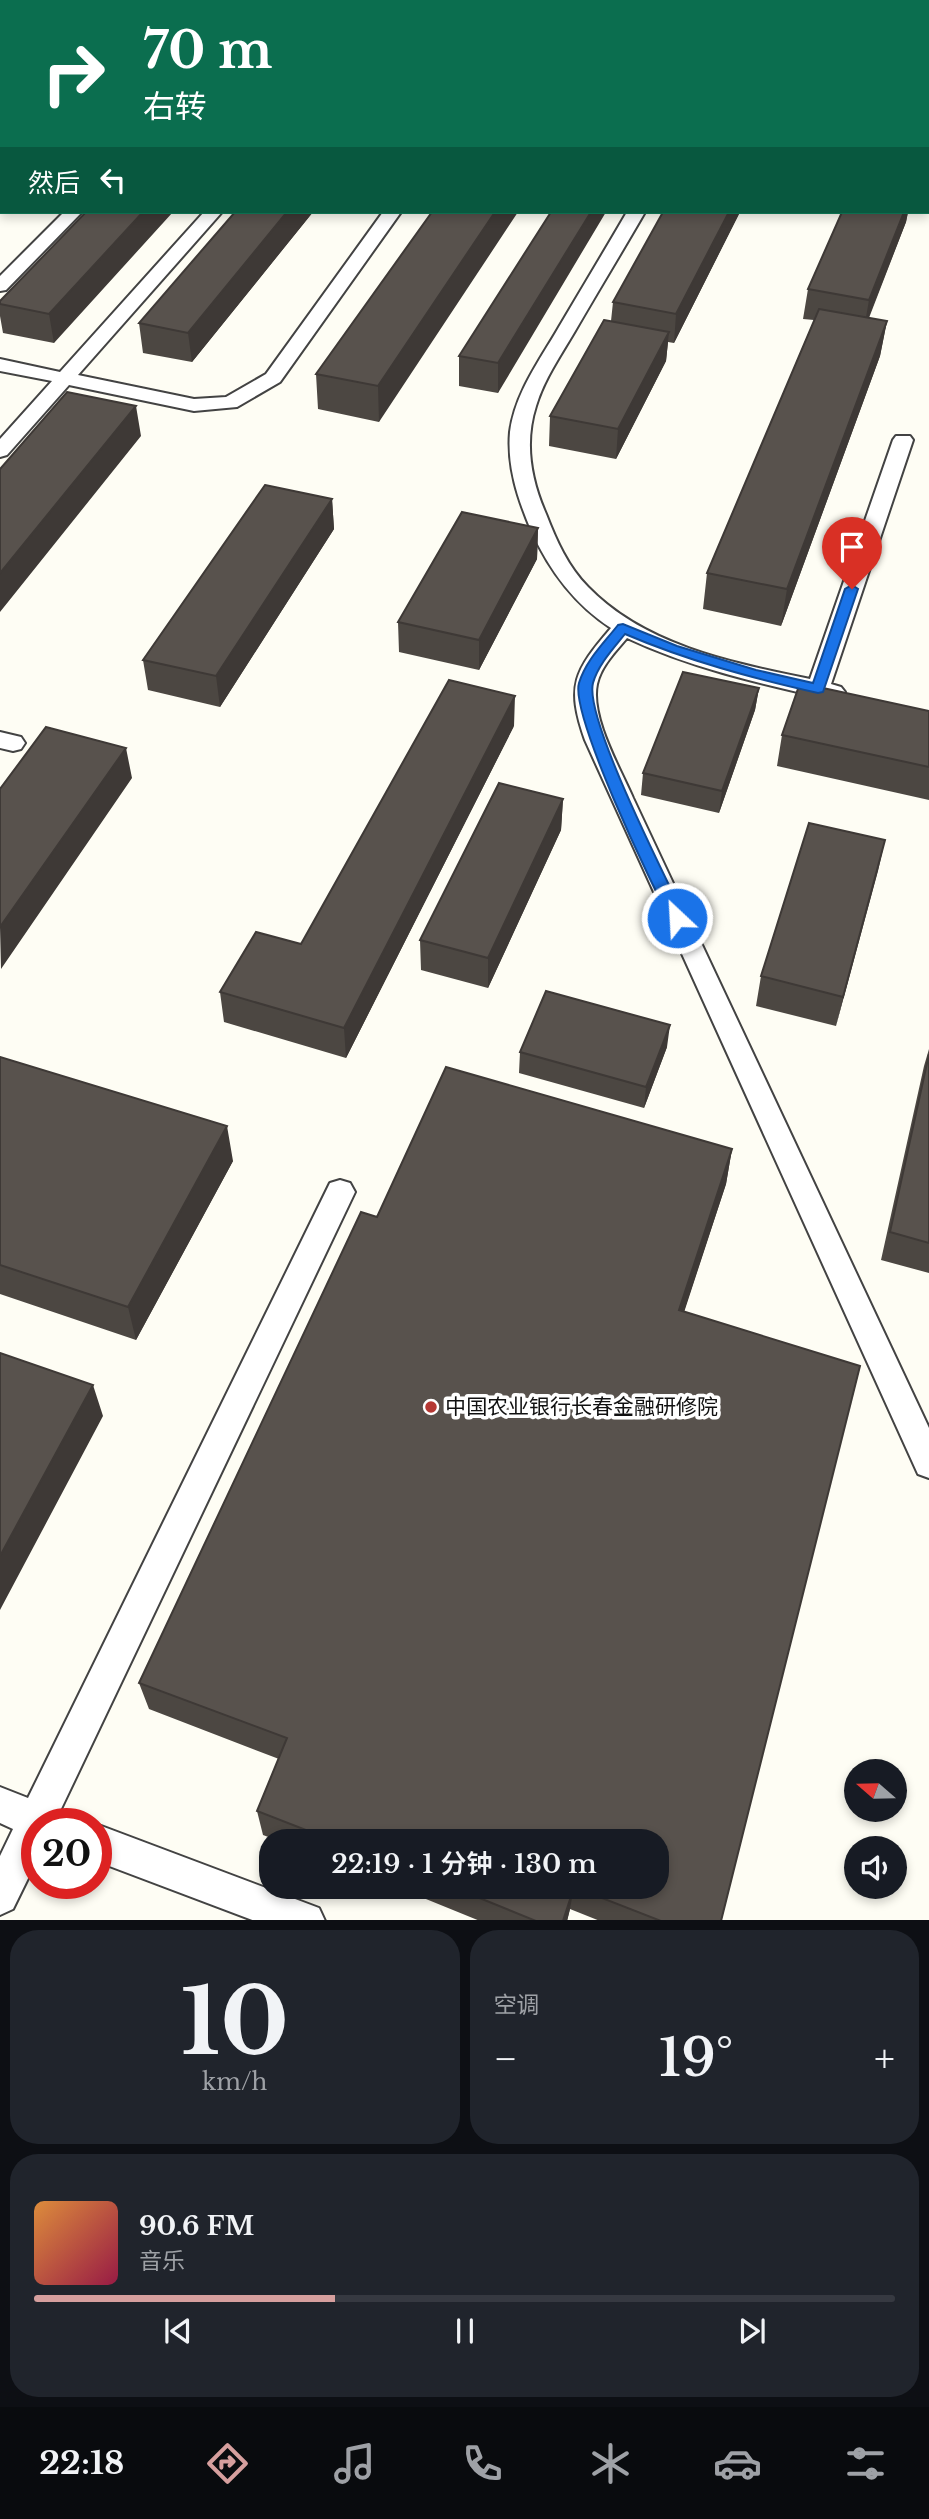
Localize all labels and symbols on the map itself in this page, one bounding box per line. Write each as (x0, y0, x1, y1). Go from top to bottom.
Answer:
pin (822, 517, 882, 589)
position arrow (640, 881, 714, 955)
place label: 中国农业银行长春金融研修院 (445, 1394, 718, 1420)
marker: 中国农业银行长春金融研修院 (423, 1399, 439, 1415)
north arrow (844, 1759, 906, 1822)
speed limit sign: 20 (21, 1808, 112, 1899)

